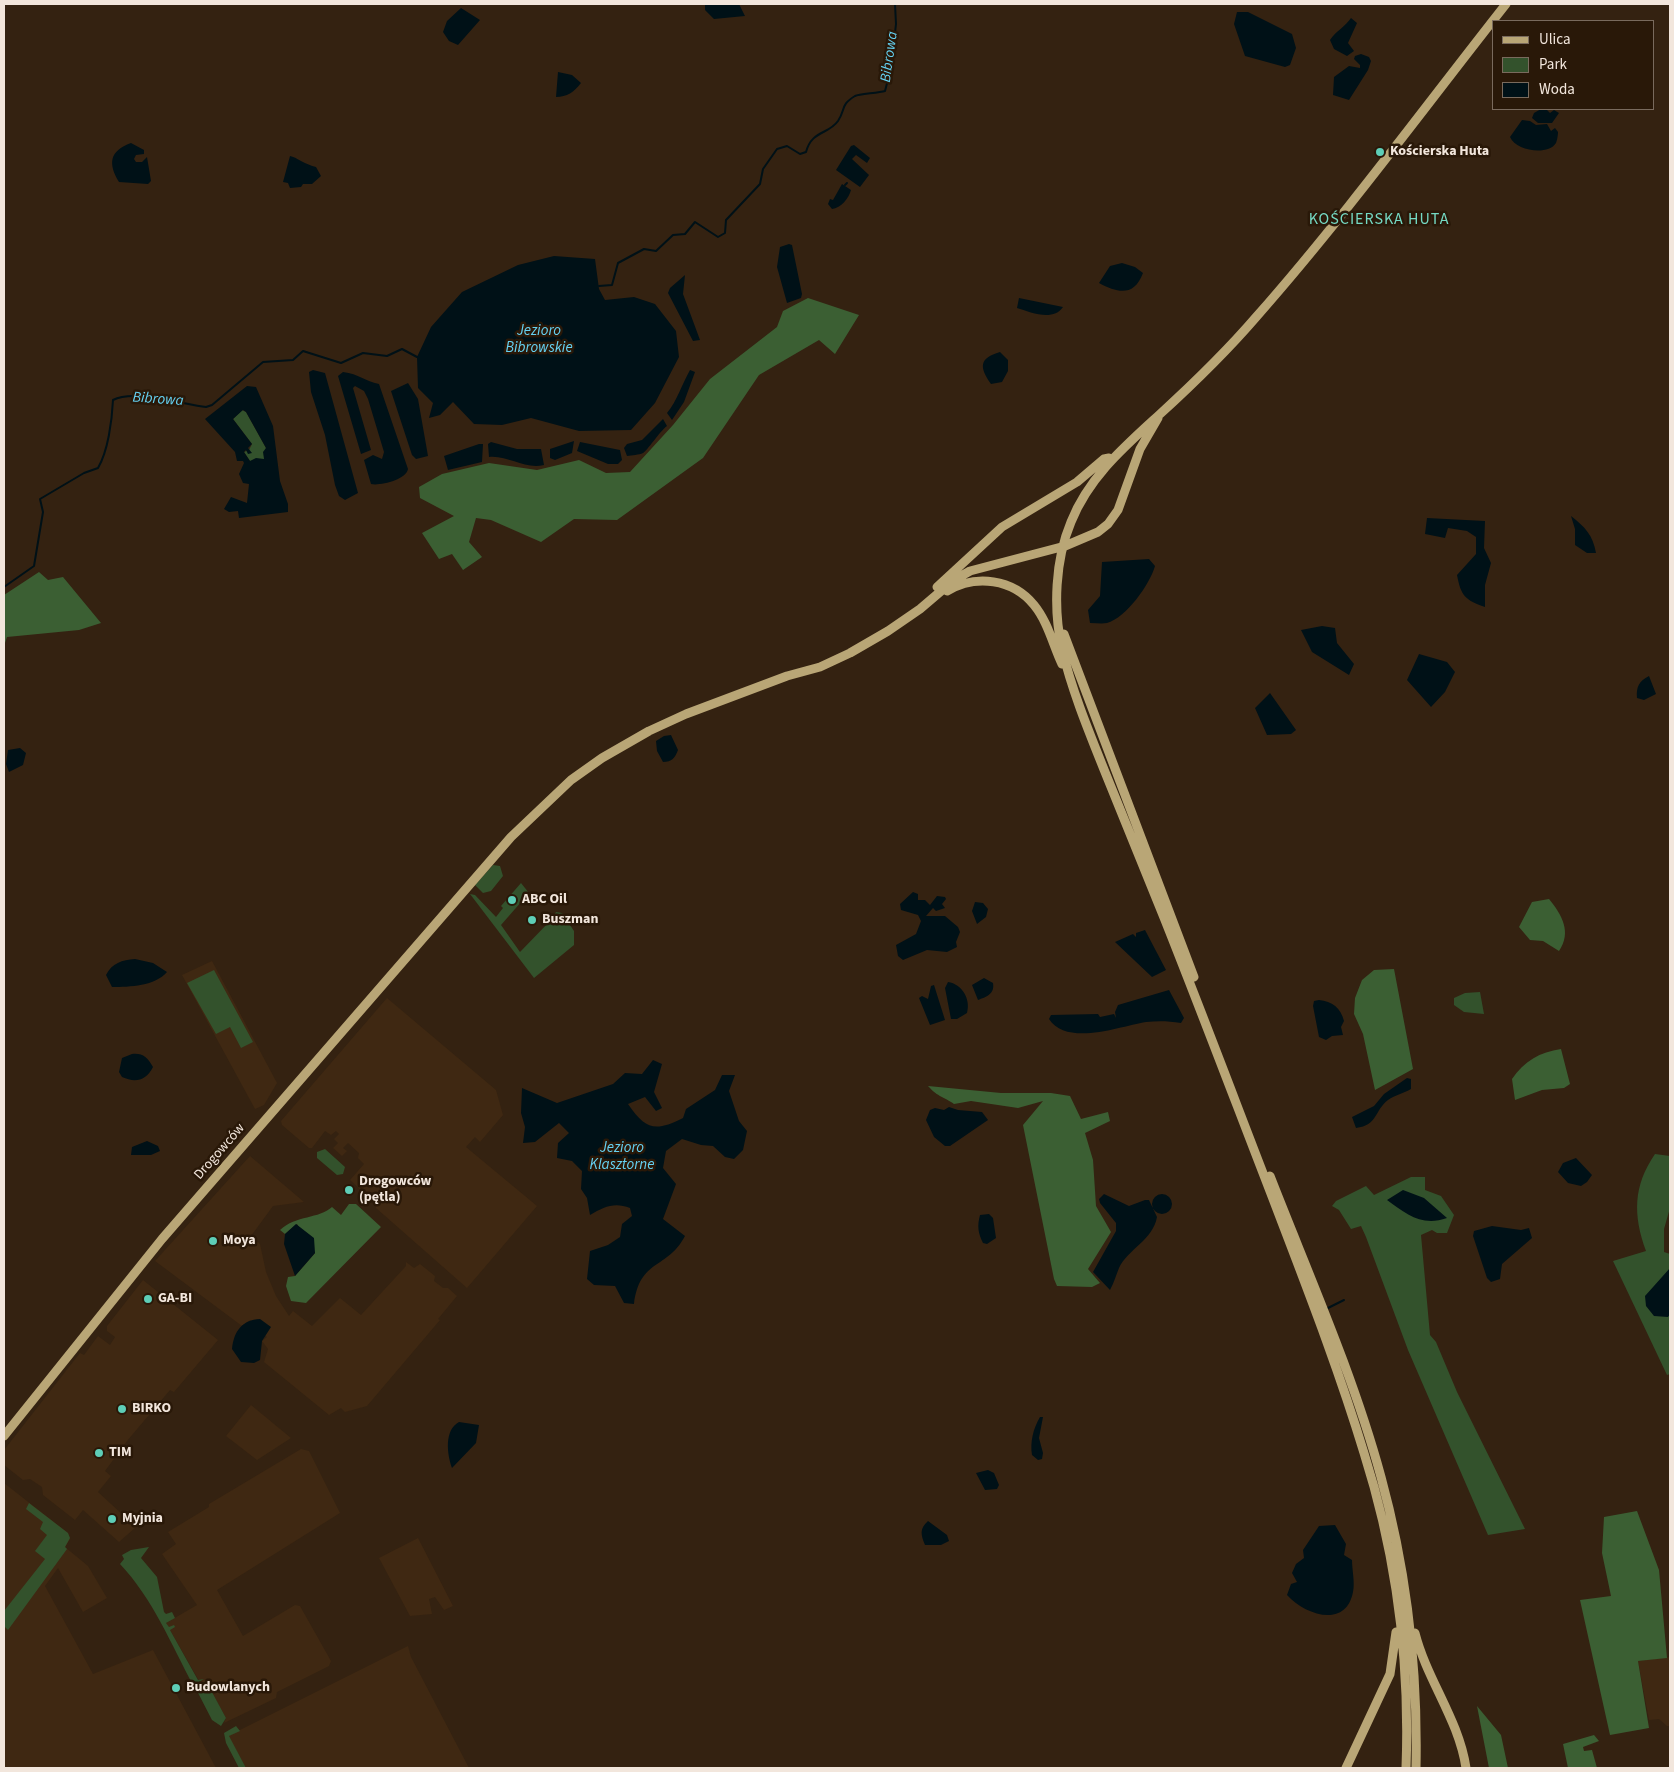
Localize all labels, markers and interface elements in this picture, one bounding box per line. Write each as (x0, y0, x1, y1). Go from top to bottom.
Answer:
legend (1492, 20, 1654, 110)
text: Ulica (1539, 29, 1570, 50)
water label: Bibrowa (878, 30, 902, 84)
text: Park (1539, 54, 1567, 75)
text: Woda (1539, 79, 1575, 100)
place label: Kościerska Huta (1390, 144, 1489, 160)
marker: Kościerska Huta (1374, 146, 1386, 158)
district label: KOŚCIERSKA HUTA (1307, 210, 1451, 230)
water label: Jezioro Bibrowskie (505, 323, 573, 358)
water label: Bibrowa (132, 389, 184, 411)
place label: ABC Oil (522, 892, 567, 908)
marker: ABC Oil (506, 894, 518, 906)
place label: Buszman (542, 912, 598, 928)
marker: Buszman (526, 914, 538, 926)
street label: Drogowców (191, 1120, 249, 1184)
water label: Jezioro Klasztorne (590, 1140, 654, 1175)
place label: Drogowców (pętla) (359, 1174, 431, 1206)
marker: Drogowców (pętla) (343, 1184, 355, 1196)
place label: Moya (223, 1233, 256, 1249)
marker: Moya (207, 1235, 219, 1247)
place label: GA-BI (158, 1291, 192, 1307)
marker: GA-BI (142, 1293, 154, 1305)
place label: BIRKO (132, 1401, 171, 1417)
marker: BIRKO (116, 1403, 128, 1415)
place label: TIM (109, 1445, 132, 1461)
marker: TIM (93, 1447, 105, 1459)
place label: Myjnia (122, 1511, 163, 1527)
marker: Myjnia (106, 1513, 118, 1525)
place label: Budowlanych (186, 1680, 270, 1696)
marker: Budowlanych (170, 1682, 182, 1694)

